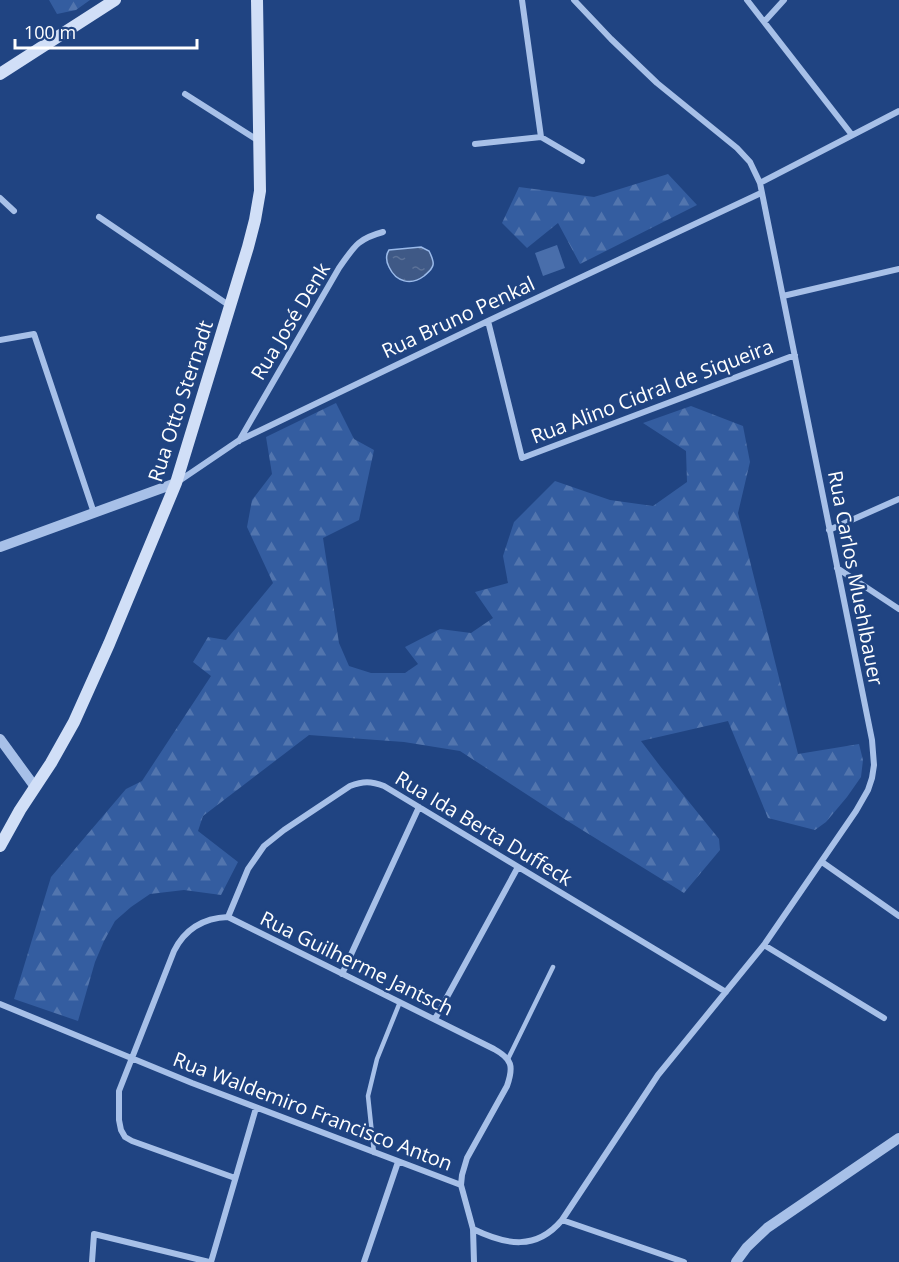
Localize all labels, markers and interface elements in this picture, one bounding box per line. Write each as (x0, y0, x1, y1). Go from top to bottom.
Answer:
scale bar (15, 12, 196, 50)
text: 100 m (24, 20, 76, 44)
street label: Rua José Denk (244, 257, 336, 385)
street label: Rua Bruno Penkal (377, 270, 539, 364)
street label: Rua Otto Sternadt (141, 317, 219, 485)
street label: Rua Alino Cidral de Siqueira (527, 332, 777, 450)
street label: Rua Carlos Muehlbauer (822, 468, 890, 688)
street label: Rua Ida Berta Duffeck (390, 764, 578, 892)
street label: Rua Guilherme Jantsch (256, 904, 458, 1022)
street label: Rua Waldemiro Francisco Anton (169, 1045, 457, 1177)

